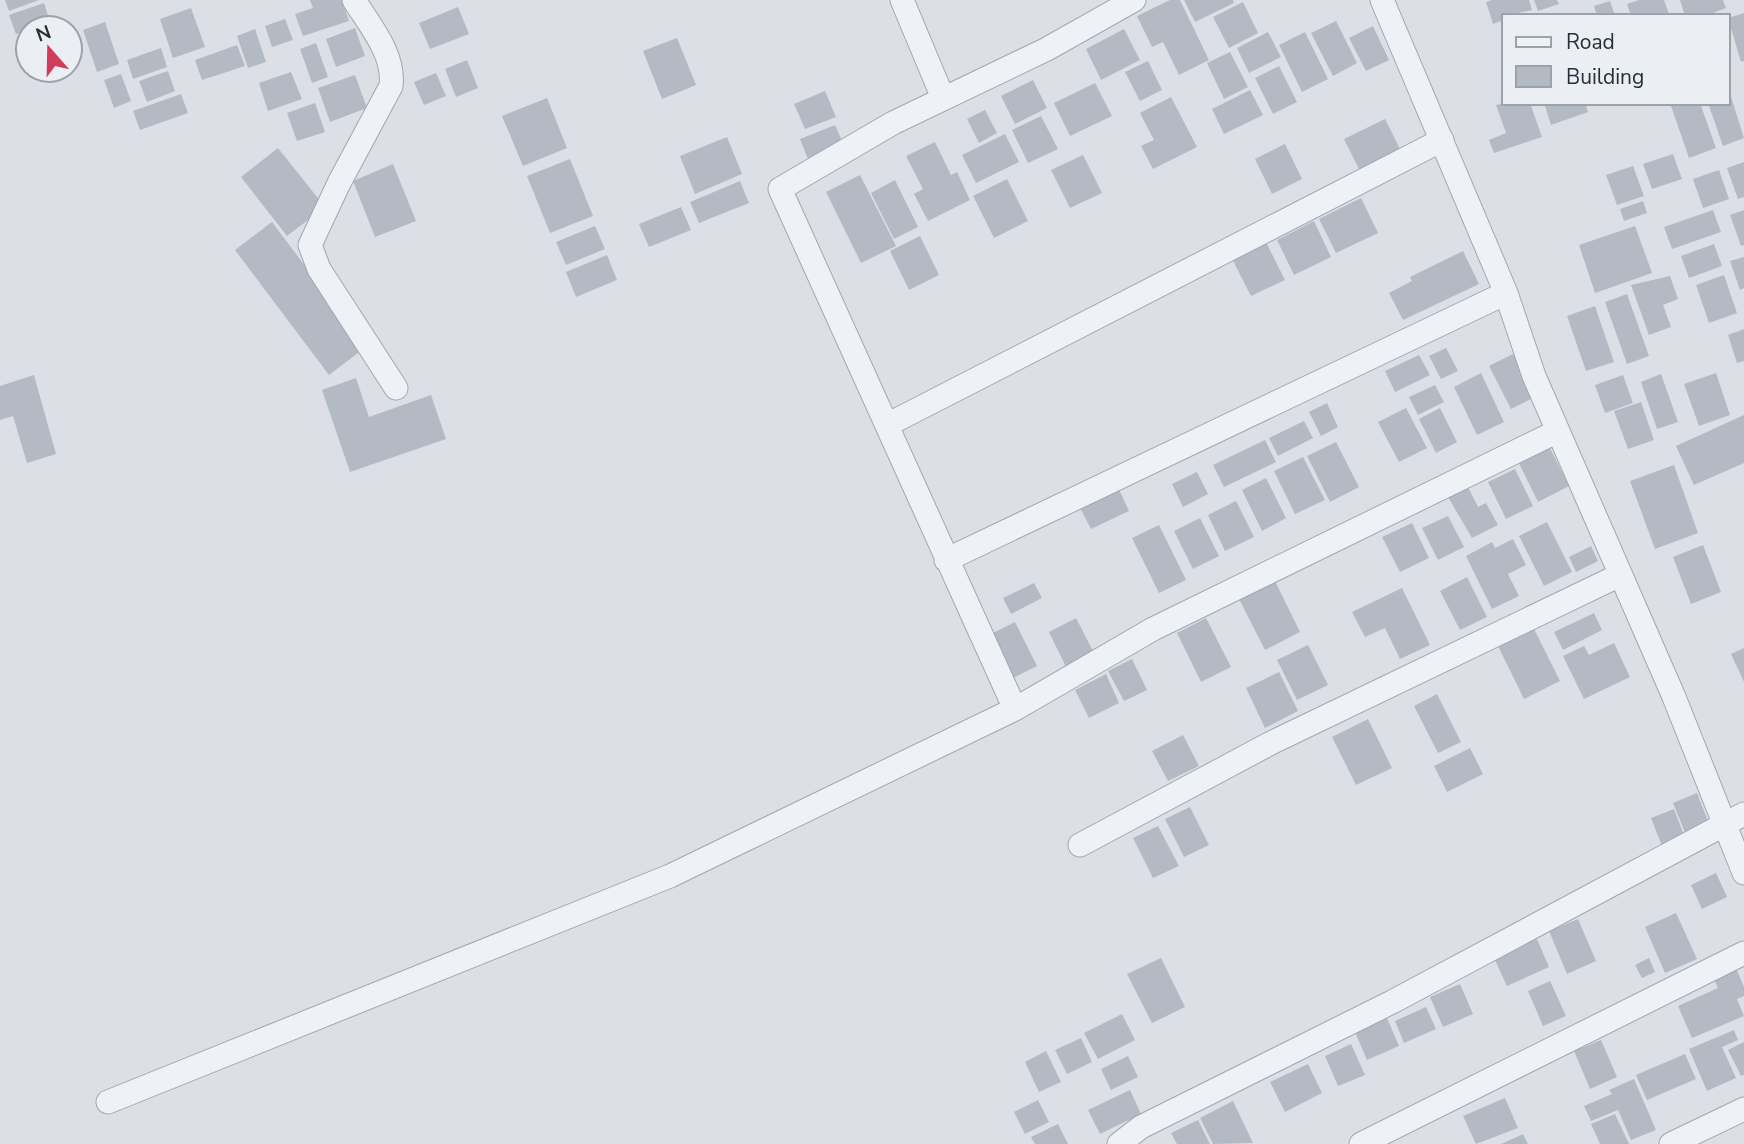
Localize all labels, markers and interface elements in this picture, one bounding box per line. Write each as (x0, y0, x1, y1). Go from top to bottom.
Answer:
north arrow (14, 14, 84, 84)
legend (1502, 14, 1730, 105)
text: N (32, 19, 55, 49)
text: Road (1566, 28, 1615, 56)
text: Building (1566, 63, 1644, 91)

